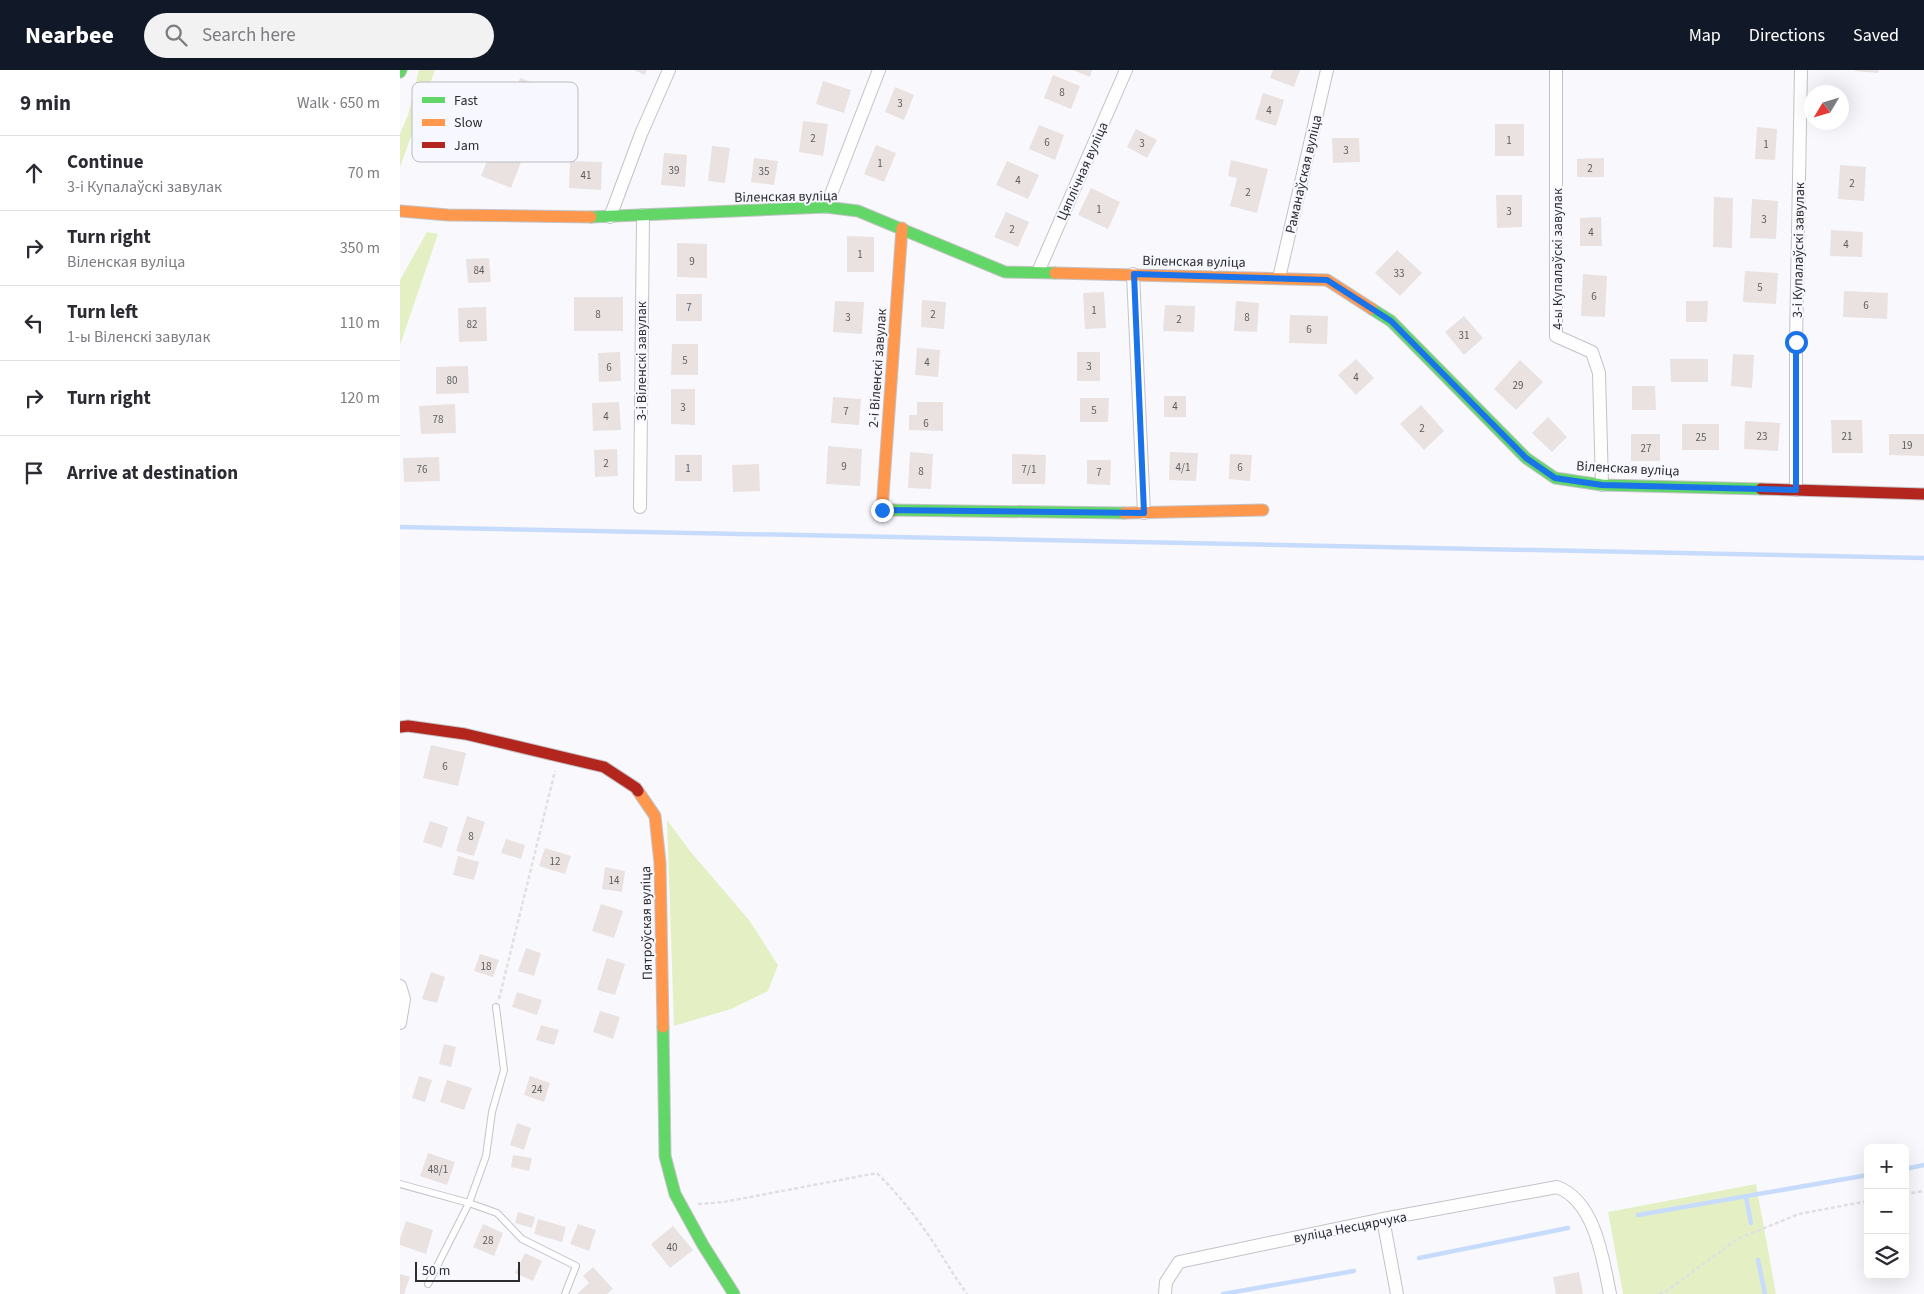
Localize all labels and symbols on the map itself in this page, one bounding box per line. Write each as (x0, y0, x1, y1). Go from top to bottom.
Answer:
legend (412, 82, 578, 162)
house number: 8 (1059, 85, 1065, 100)
north arrow (1804, 85, 1849, 130)
text: Fast (454, 91, 478, 111)
house number: 3 (897, 96, 903, 111)
house number: 4 (1266, 103, 1272, 118)
text: Slow (454, 113, 483, 133)
street label: Раманаўская вуліца (1281, 113, 1327, 236)
street label: Цяплічная вуліца (1052, 119, 1114, 224)
house number: 2 (810, 131, 816, 146)
house number: 1 (1506, 133, 1512, 148)
house number: 6 (1044, 135, 1050, 150)
text: Jam (454, 136, 479, 156)
house number: 3 (1139, 136, 1145, 151)
house number: 1 (1763, 137, 1769, 152)
house number: 3 (1343, 143, 1349, 158)
house number: 1 (877, 156, 883, 171)
house number: 2 (1587, 161, 1593, 176)
house number: 39 (669, 163, 679, 178)
house number: 35 (759, 164, 769, 179)
house number: 41 (581, 168, 591, 183)
house number: 4 (1015, 173, 1021, 188)
house number: 2 (1849, 176, 1855, 191)
street label: 3-і Купалаўскі завулак (1788, 182, 1810, 318)
house number: 2 (1245, 185, 1251, 200)
street label: Віленская вуліца (734, 186, 838, 208)
street label: 4-ы Купалаўскі завулак (1548, 188, 1568, 330)
house number: 1 (1096, 202, 1102, 217)
house number: 3 (1506, 204, 1512, 219)
house number: 3 (1761, 212, 1767, 227)
house number: 2 (1009, 222, 1015, 237)
house number: 4 (1588, 225, 1594, 240)
house number: 4 (1843, 237, 1849, 252)
house number: 1 (857, 247, 863, 262)
street label: Віленская вуліца (1142, 251, 1246, 273)
house number: 9 (689, 254, 695, 269)
house number: 84 (474, 263, 485, 278)
house number: 33 (1394, 266, 1404, 281)
house number: 5 (1757, 280, 1763, 295)
house number: 6 (1591, 289, 1597, 304)
house number: 6 (1863, 298, 1869, 313)
house number: 7 (686, 300, 692, 315)
street label: 3-і Віленскі завулак (632, 301, 652, 421)
house number: 1 (1091, 303, 1097, 318)
house number: 8 (595, 307, 601, 322)
house number: 2 (930, 307, 936, 322)
street label: 2-і Віленскі завулак (864, 308, 892, 428)
house number: 3 (845, 310, 851, 325)
house number: 8 (1244, 310, 1250, 325)
house number: 2 (1176, 312, 1182, 327)
house number: 82 (467, 317, 477, 332)
house number: 6 (1306, 322, 1312, 337)
house number: 31 (1459, 328, 1469, 343)
route start (1785, 331, 1808, 354)
house number: 5 (682, 353, 688, 368)
house number: 4 (924, 355, 930, 370)
house number: 3 (1086, 359, 1092, 374)
house number: 6 (606, 360, 612, 375)
house number: 4 (1353, 370, 1359, 385)
house number: 80 (447, 373, 457, 388)
house number: 29 (1513, 378, 1523, 393)
house number: 4 (1172, 399, 1178, 414)
house number: 3 (680, 400, 686, 415)
house number: 5 (1091, 403, 1097, 418)
house number: 7 (843, 404, 849, 419)
house number: 4 (603, 409, 609, 424)
house number: 78 (433, 412, 444, 427)
house number: 6 (923, 416, 929, 431)
house number: 2 (1419, 421, 1425, 436)
house number: 23 (1757, 429, 1767, 444)
house number: 21 (1842, 429, 1852, 444)
house number: 25 (1696, 430, 1706, 445)
house number: 19 (1902, 438, 1912, 453)
house number: 27 (1641, 441, 1651, 456)
house number: 2 (603, 456, 609, 471)
street label: Віленская вуліца (1576, 456, 1680, 482)
house number: 9 (841, 459, 847, 474)
house number: 4/1 (1176, 460, 1190, 475)
house number: 6 (1237, 460, 1243, 475)
house number: 1 (685, 461, 691, 476)
house number: 76 (417, 462, 428, 477)
house number: 7/1 (1022, 462, 1036, 477)
house number: 8 (918, 464, 924, 479)
house number: 7 (1096, 465, 1102, 480)
route end (871, 499, 894, 522)
house number: 6 (442, 759, 448, 774)
house number: 8 (468, 829, 474, 844)
house number: 12 (550, 854, 560, 869)
street label: Пятроўская вуліца (636, 866, 658, 980)
house number: 14 (609, 873, 620, 888)
house number: 18 (481, 959, 492, 974)
house number: 24 (532, 1082, 543, 1097)
house number: 48/1 (428, 1162, 448, 1177)
street label: вуліца Несцярчука (1292, 1207, 1408, 1249)
house number: 28 (483, 1233, 494, 1248)
house number: 40 (667, 1240, 677, 1255)
scale bar (415, 1259, 520, 1282)

